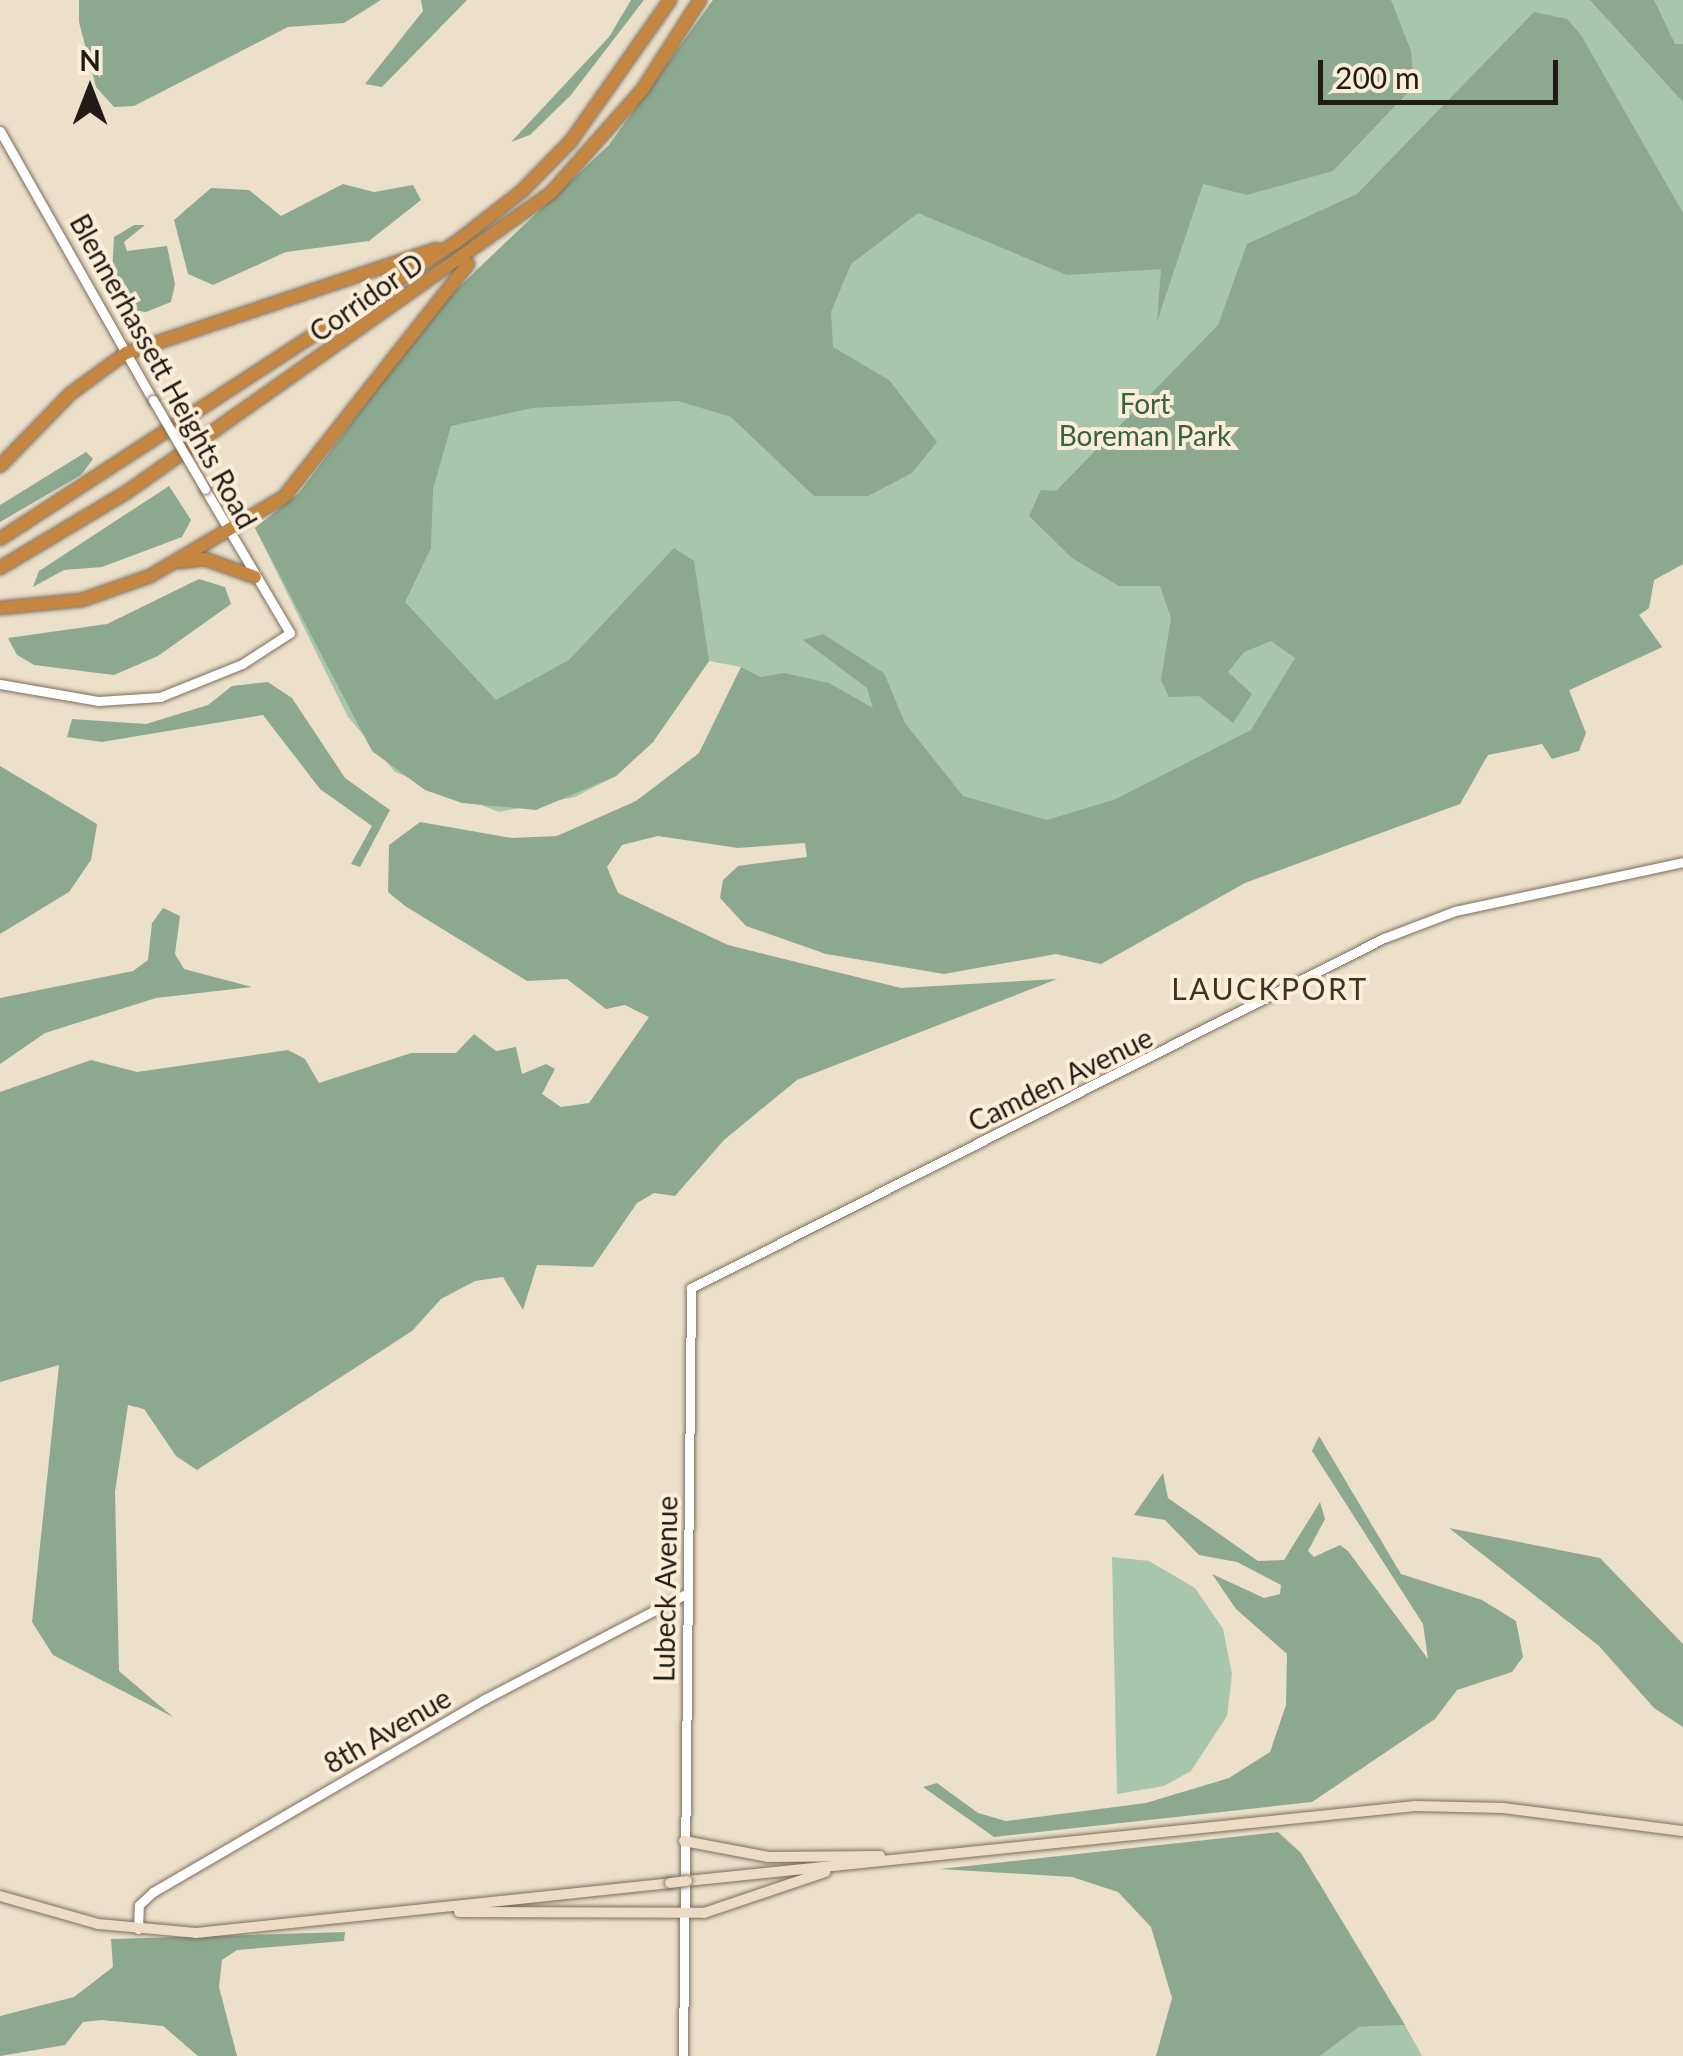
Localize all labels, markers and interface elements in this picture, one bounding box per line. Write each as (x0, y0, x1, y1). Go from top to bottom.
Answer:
north arrow (40, 40, 140, 140)
scale bar (1323, 40, 1563, 102)
text: N (79, 43, 101, 77)
text: 200 m (1335, 59, 1420, 95)
street label: Blennerhassett Heights Road (63, 208, 265, 534)
street label: Corridor D (302, 245, 430, 349)
park label: Fort Boreman Park (1059, 386, 1231, 452)
district label: LAUCKPORT (1171, 970, 1369, 1006)
street label: Camden Avenue (962, 1020, 1158, 1138)
street label: Lubeck Avenue (647, 1495, 683, 1683)
street label: 8th Avenue (317, 1680, 457, 1780)

